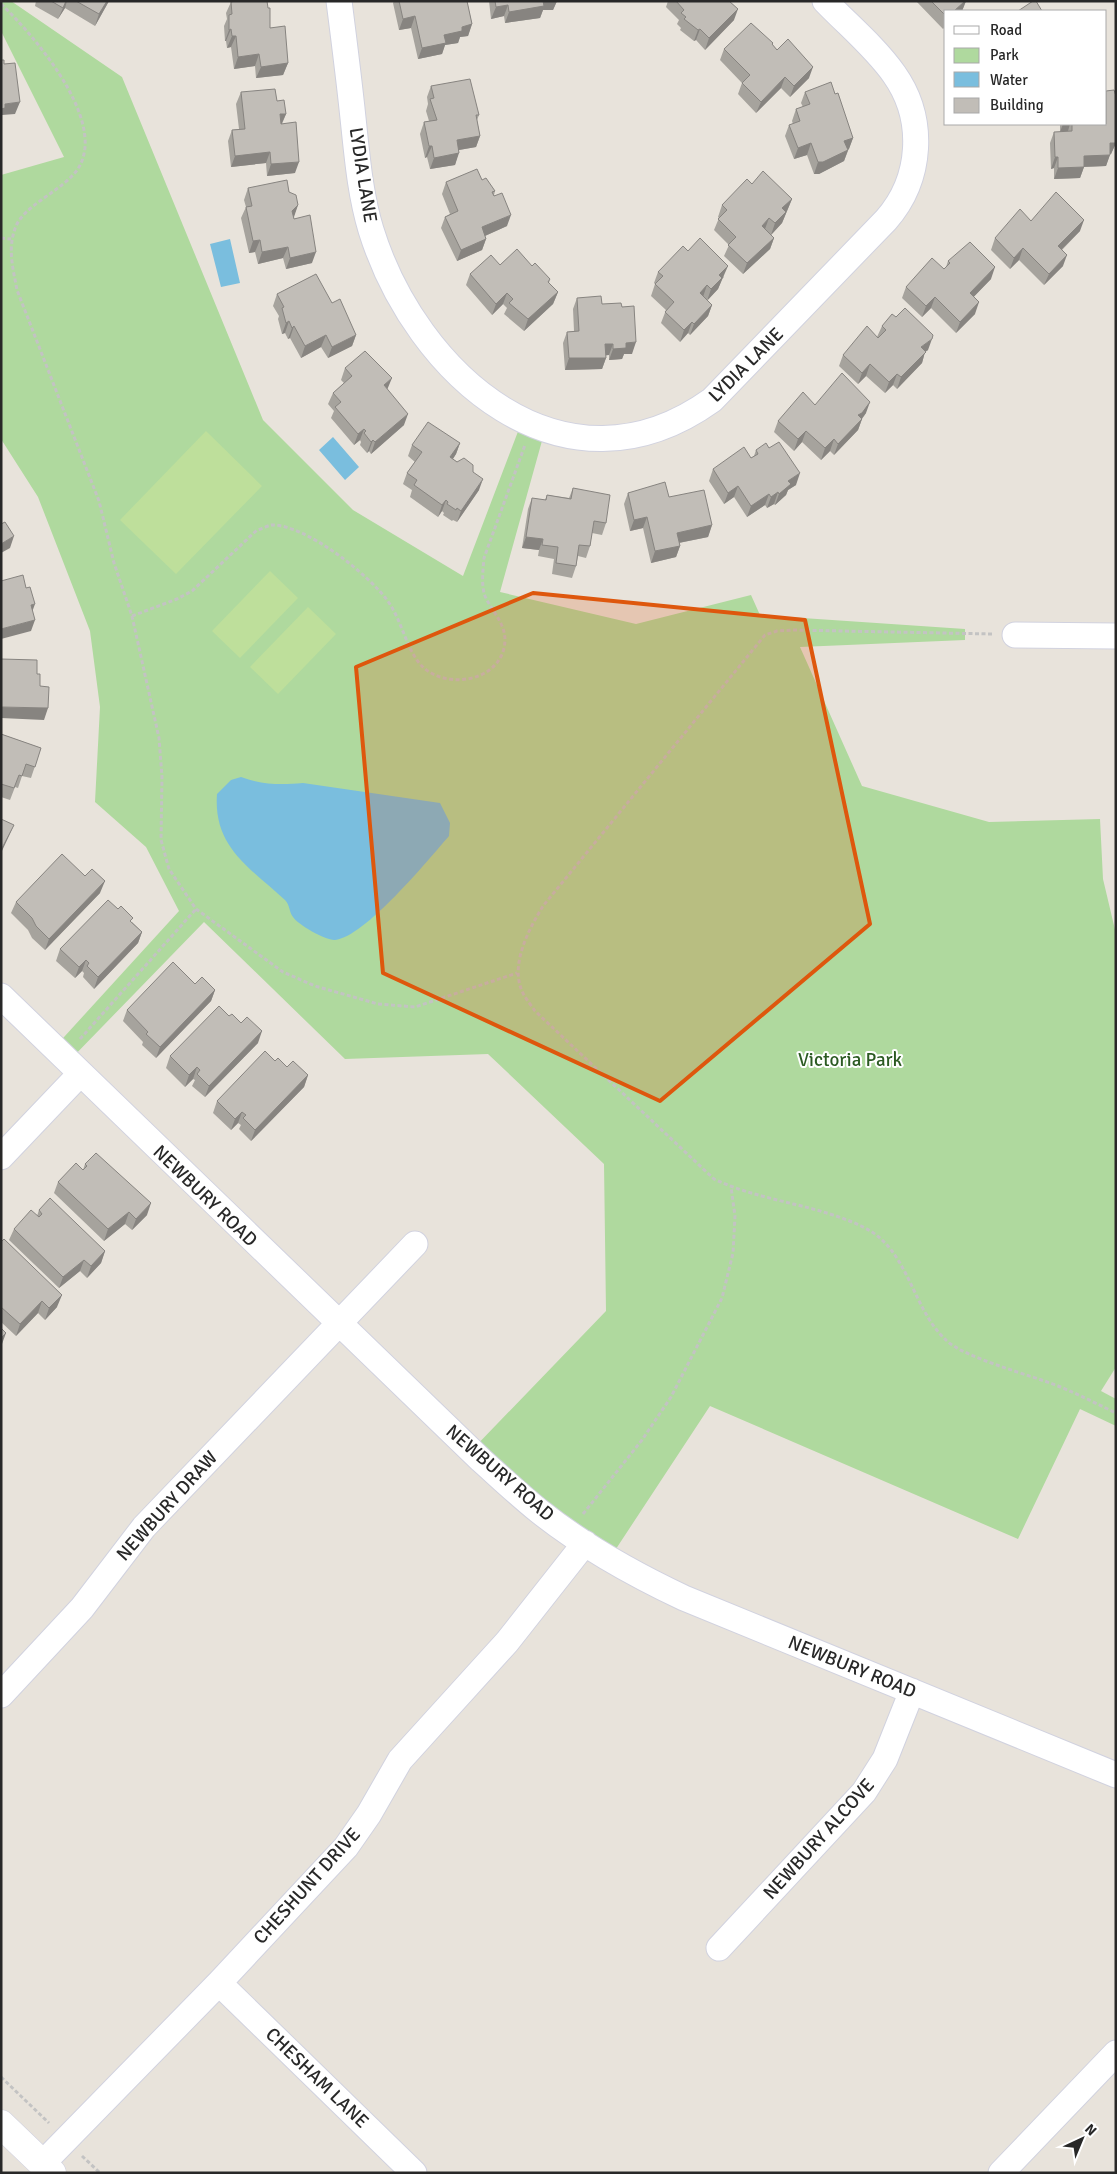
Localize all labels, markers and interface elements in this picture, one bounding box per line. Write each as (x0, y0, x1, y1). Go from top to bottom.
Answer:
legend (944, 10, 1107, 125)
text: Road (990, 21, 1022, 39)
text: Park (990, 46, 1019, 64)
text: Water (990, 71, 1028, 89)
text: Building (990, 96, 1044, 114)
street label: LYDIA LANE (344, 126, 382, 224)
street label: LYDIA LANE (703, 322, 789, 408)
park label: Victoria Park (798, 1048, 903, 1072)
street label: NEWBURY ROAD (148, 1140, 262, 1252)
street label: NEWBURY ROAD (441, 1419, 559, 1527)
street label: NEWBURY DRAW (111, 1446, 223, 1566)
street label: NEWBURY ROAD (784, 1630, 920, 1704)
street label: NEWBURY ALCOVE (758, 1773, 880, 1905)
street label: CHESHUNT DRIVE (248, 1823, 366, 1949)
street label: CHESHAM LANE (260, 2023, 374, 2133)
north arrow (1057, 2114, 1107, 2164)
text: N (1081, 2121, 1100, 2140)

